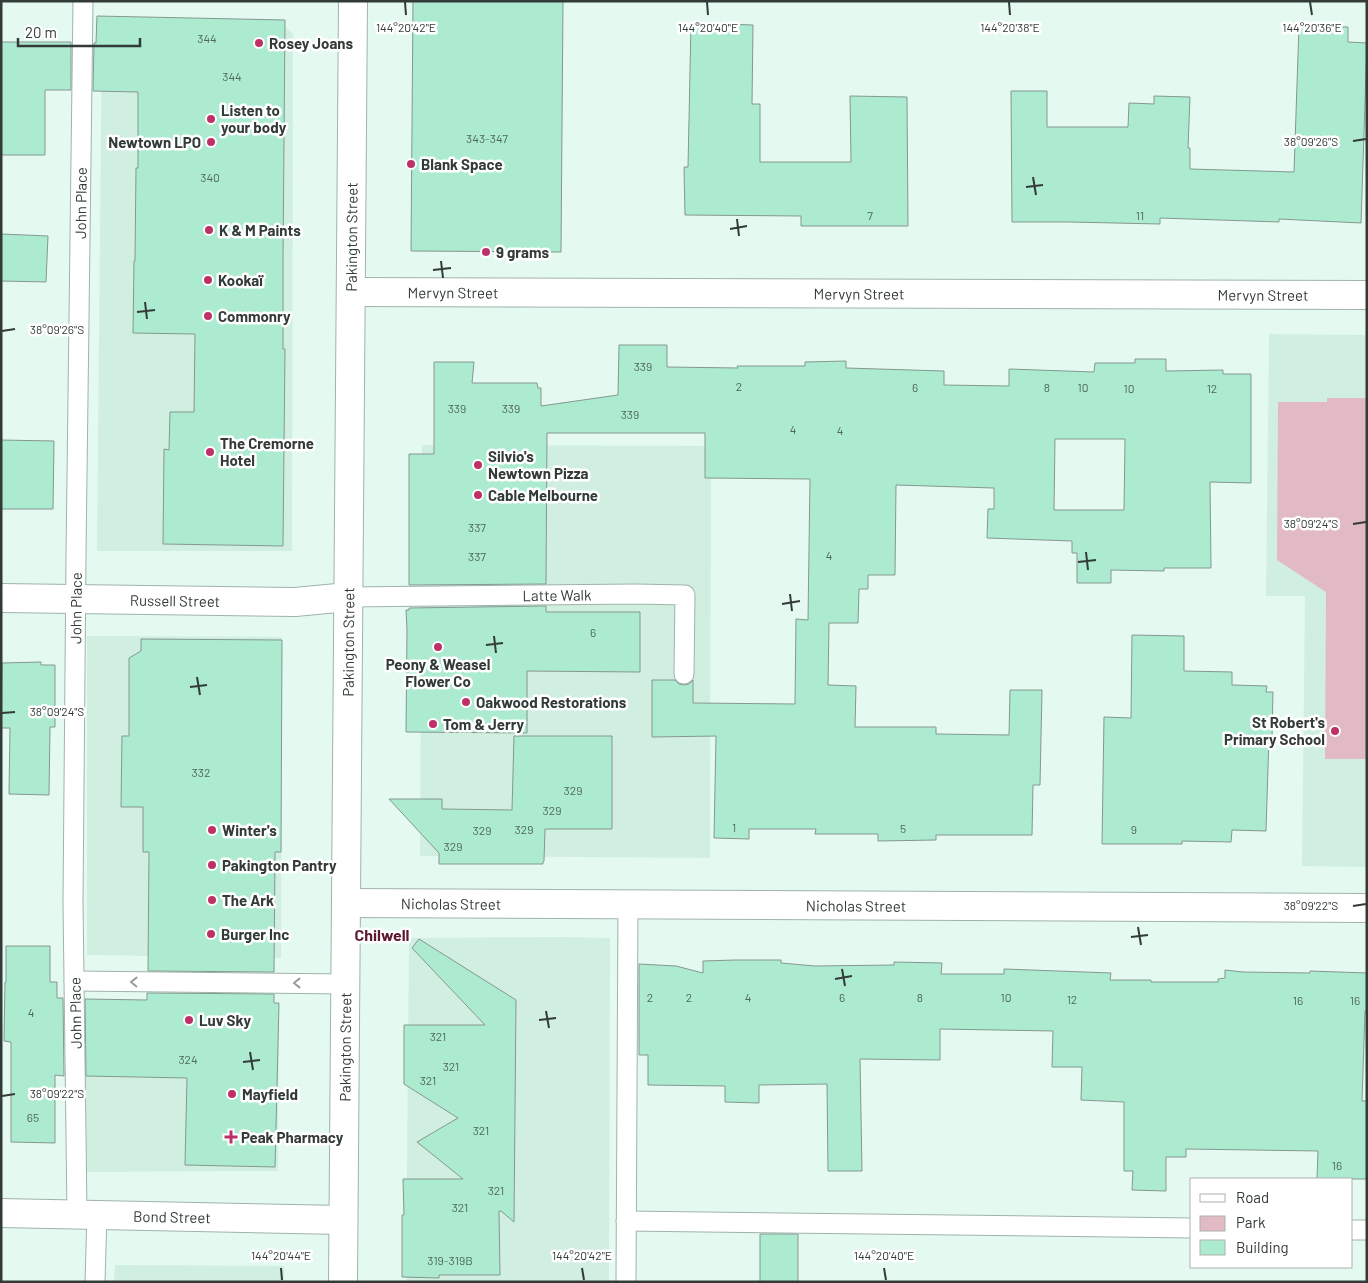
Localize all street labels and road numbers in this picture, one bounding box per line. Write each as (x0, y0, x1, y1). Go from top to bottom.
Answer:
street label: John Place (71, 167, 90, 239)
street label: Pakington Street (342, 182, 361, 292)
street label: Mervyn Street (408, 283, 498, 301)
street label: Mervyn Street (814, 284, 904, 303)
street label: Mervyn Street (1218, 286, 1308, 304)
street label: John Place (66, 572, 85, 644)
street label: Latte Walk (522, 585, 592, 604)
street label: Pakington Street (339, 587, 357, 697)
street label: Russell Street (130, 591, 220, 610)
street label: Nicholas Street (401, 894, 501, 913)
street label: Nicholas Street (806, 896, 906, 915)
street label: John Place (65, 977, 85, 1049)
street label: Pakington Street (335, 992, 354, 1102)
street label: Bond Street (133, 1207, 211, 1226)

